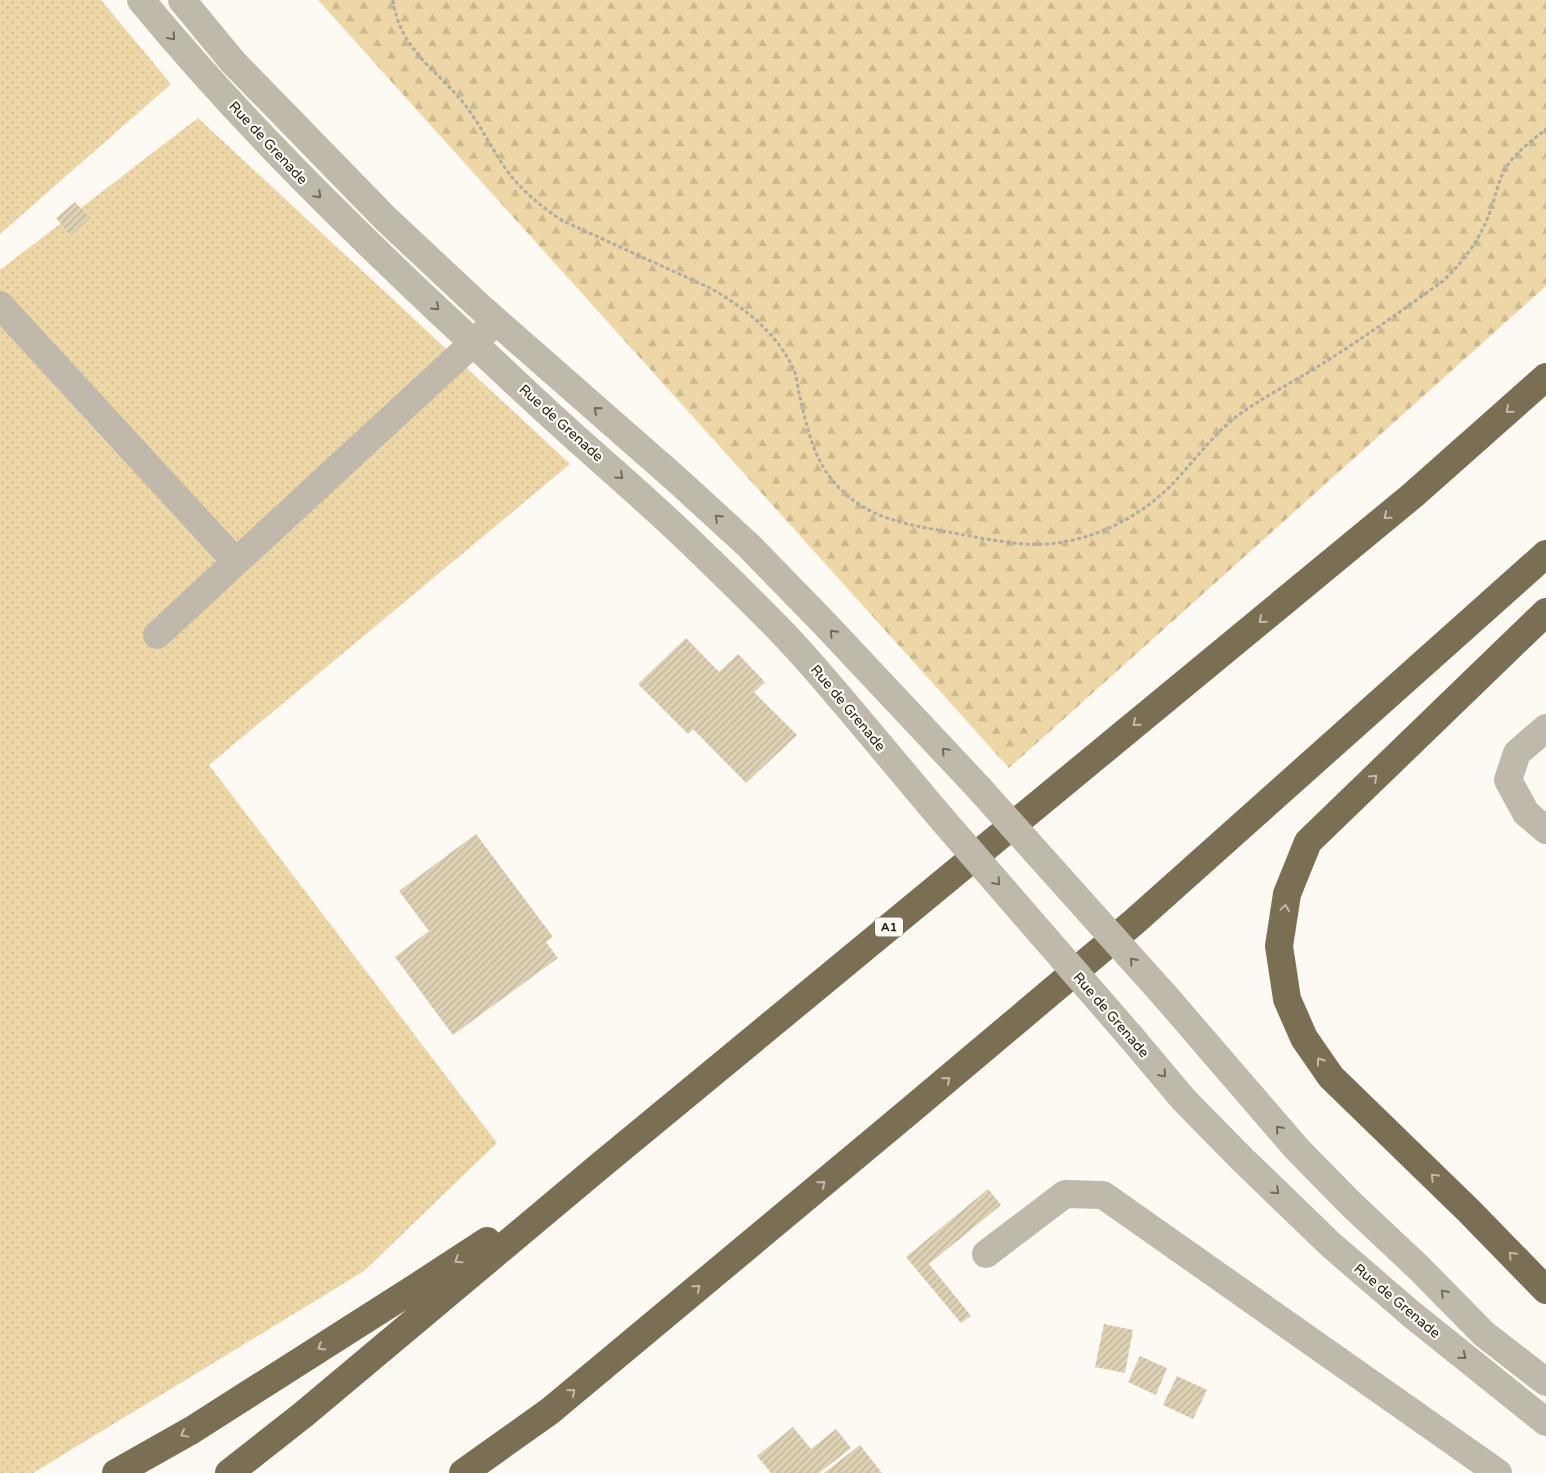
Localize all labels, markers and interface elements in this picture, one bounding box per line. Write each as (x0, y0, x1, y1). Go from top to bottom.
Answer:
one-way arrow (166, 32, 175, 41)
street label: Rue de Grenade (225, 98, 311, 188)
one-way arrow (312, 189, 321, 198)
one-way arrow (430, 301, 439, 310)
street label: Rue de Grenade (515, 381, 607, 465)
one-way arrow (1506, 404, 1515, 413)
one-way arrow (594, 406, 603, 415)
one-way arrow (615, 470, 624, 479)
one-way arrow (1384, 511, 1393, 519)
one-way arrow (715, 515, 724, 524)
one-way arrow (1258, 614, 1267, 623)
one-way arrow (830, 629, 839, 638)
street label: Rue de Grenade (807, 661, 889, 755)
one-way arrow (1133, 718, 1142, 727)
one-way arrow (941, 748, 950, 757)
one-way arrow (1368, 775, 1377, 784)
one-way arrow (991, 876, 1000, 885)
one-way arrow (1279, 904, 1289, 913)
road number: A1 (875, 918, 903, 936)
one-way arrow (1130, 957, 1139, 966)
street label: Rue de Grenade (1069, 969, 1153, 1061)
one-way arrow (1317, 1057, 1326, 1067)
one-way arrow (1157, 1069, 1166, 1078)
one-way arrow (941, 1076, 950, 1085)
one-way arrow (1276, 1125, 1285, 1134)
one-way arrow (1431, 1173, 1440, 1182)
one-way arrow (816, 1181, 825, 1190)
one-way arrow (1270, 1185, 1279, 1194)
one-way arrow (1509, 1251, 1518, 1260)
one-way arrow (455, 1254, 464, 1263)
street label: Rue de Grenade (1350, 1260, 1444, 1342)
one-way arrow (691, 1285, 700, 1294)
one-way arrow (1440, 1290, 1449, 1299)
one-way arrow (318, 1341, 327, 1350)
one-way arrow (1458, 1350, 1467, 1359)
one-way arrow (566, 1389, 575, 1397)
one-way arrow (181, 1428, 190, 1438)

